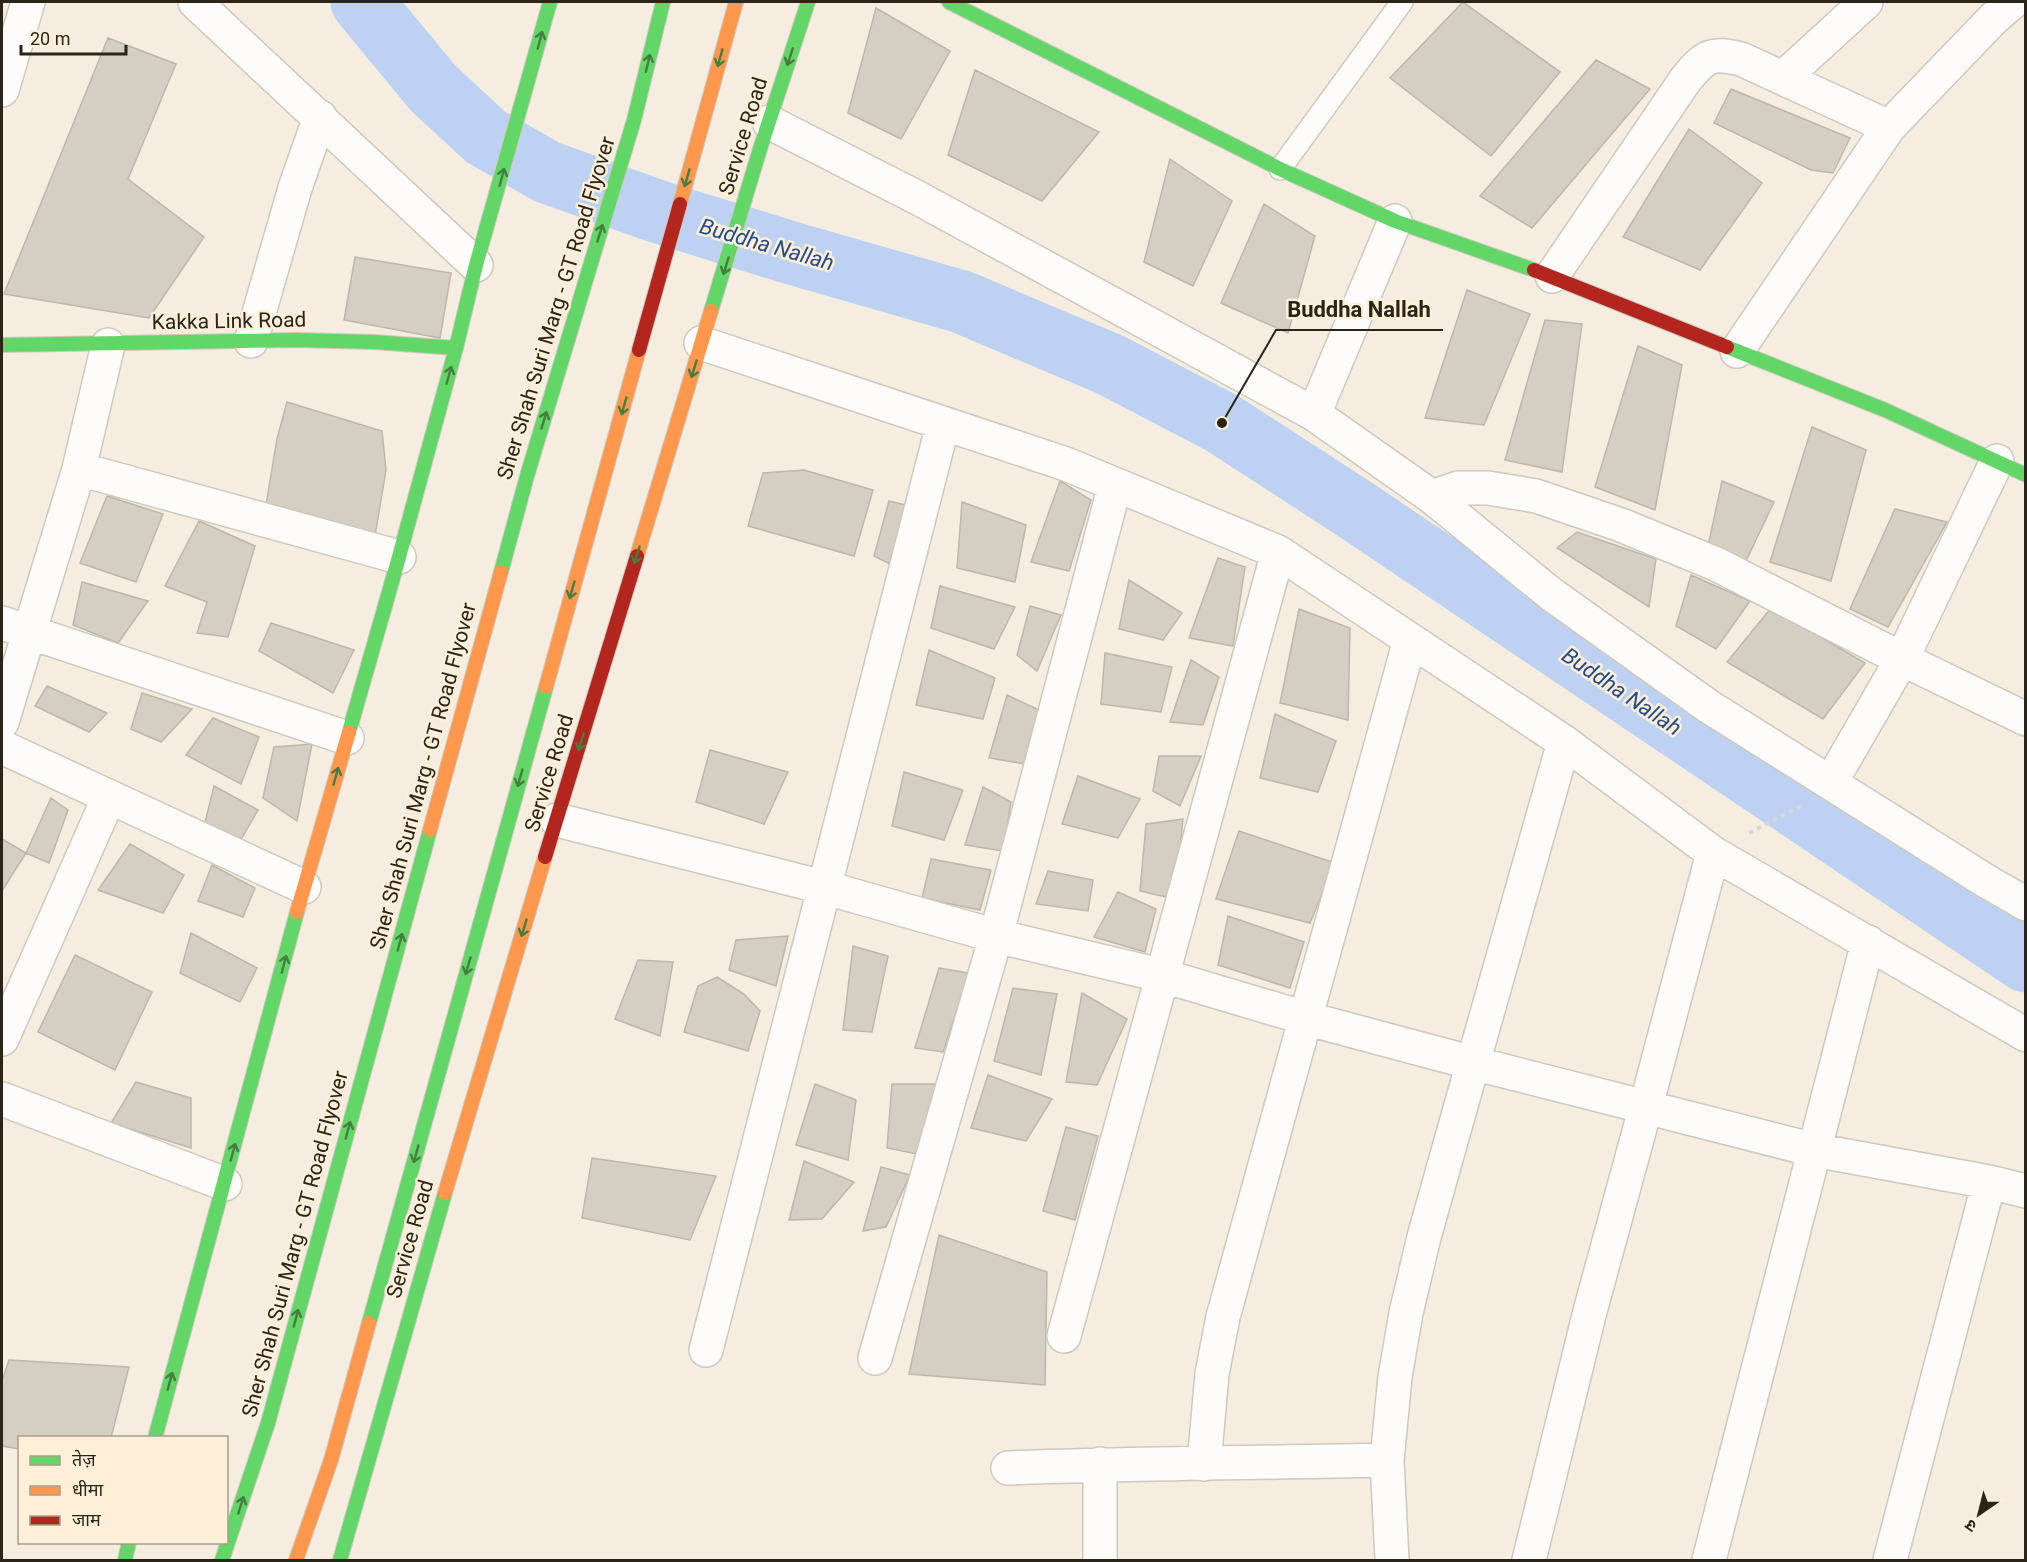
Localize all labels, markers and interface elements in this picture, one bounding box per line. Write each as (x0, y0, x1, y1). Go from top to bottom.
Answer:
scale bar (21, 18, 126, 56)
text: 20 m (30, 28, 70, 49)
one-way arrow (534, 31, 546, 50)
one-way arrow (784, 47, 795, 66)
one-way arrow (714, 48, 726, 67)
one-way arrow (643, 54, 655, 73)
street label: Service Road (714, 74, 772, 198)
street label: Sher Shah Suri Marg - GT Road Flyover (492, 134, 620, 482)
one-way arrow (497, 167, 508, 186)
one-way arrow (681, 168, 692, 187)
water label: Buddha Nallah (697, 213, 837, 276)
one-way arrow (595, 224, 606, 243)
one-way arrow (720, 256, 731, 275)
callout: Buddha Nallah (1276, 290, 1443, 330)
text: Buddha Nallah (1287, 297, 1431, 322)
street label: Kakka Link Road (152, 308, 306, 334)
one-way arrow (688, 359, 699, 378)
one-way arrow (443, 366, 455, 385)
one-way arrow (617, 396, 629, 415)
one-way arrow (539, 411, 550, 430)
one-way arrow (631, 545, 642, 564)
one-way arrow (566, 580, 578, 599)
street label: Sher Shah Suri Marg - GT Road Flyover (365, 600, 481, 952)
water label: Buddha Nallah (1557, 642, 1686, 740)
street label: Service Road (520, 711, 578, 835)
one-way arrow (575, 732, 586, 751)
one-way arrow (331, 767, 342, 786)
one-way arrow (514, 768, 525, 787)
one-way arrow (518, 918, 529, 937)
one-way arrow (394, 933, 406, 952)
one-way arrow (278, 955, 290, 974)
one-way arrow (462, 956, 473, 975)
street label: Sher Shah Suri Marg - GT Road Flyover (237, 1068, 353, 1420)
one-way arrow (343, 1121, 354, 1140)
one-way arrow (228, 1143, 239, 1162)
one-way arrow (409, 1144, 421, 1163)
street label: Service Road (382, 1177, 438, 1301)
one-way arrow (291, 1309, 303, 1328)
one-way arrow (165, 1372, 176, 1391)
legend (18, 1436, 228, 1544)
text: तेज़ (72, 1449, 96, 1470)
text: धीमा (72, 1479, 103, 1500)
north arrow (1949, 1484, 2009, 1544)
one-way arrow (236, 1496, 247, 1515)
text: जाम (72, 1509, 102, 1530)
text: उ (1961, 1515, 1980, 1536)

